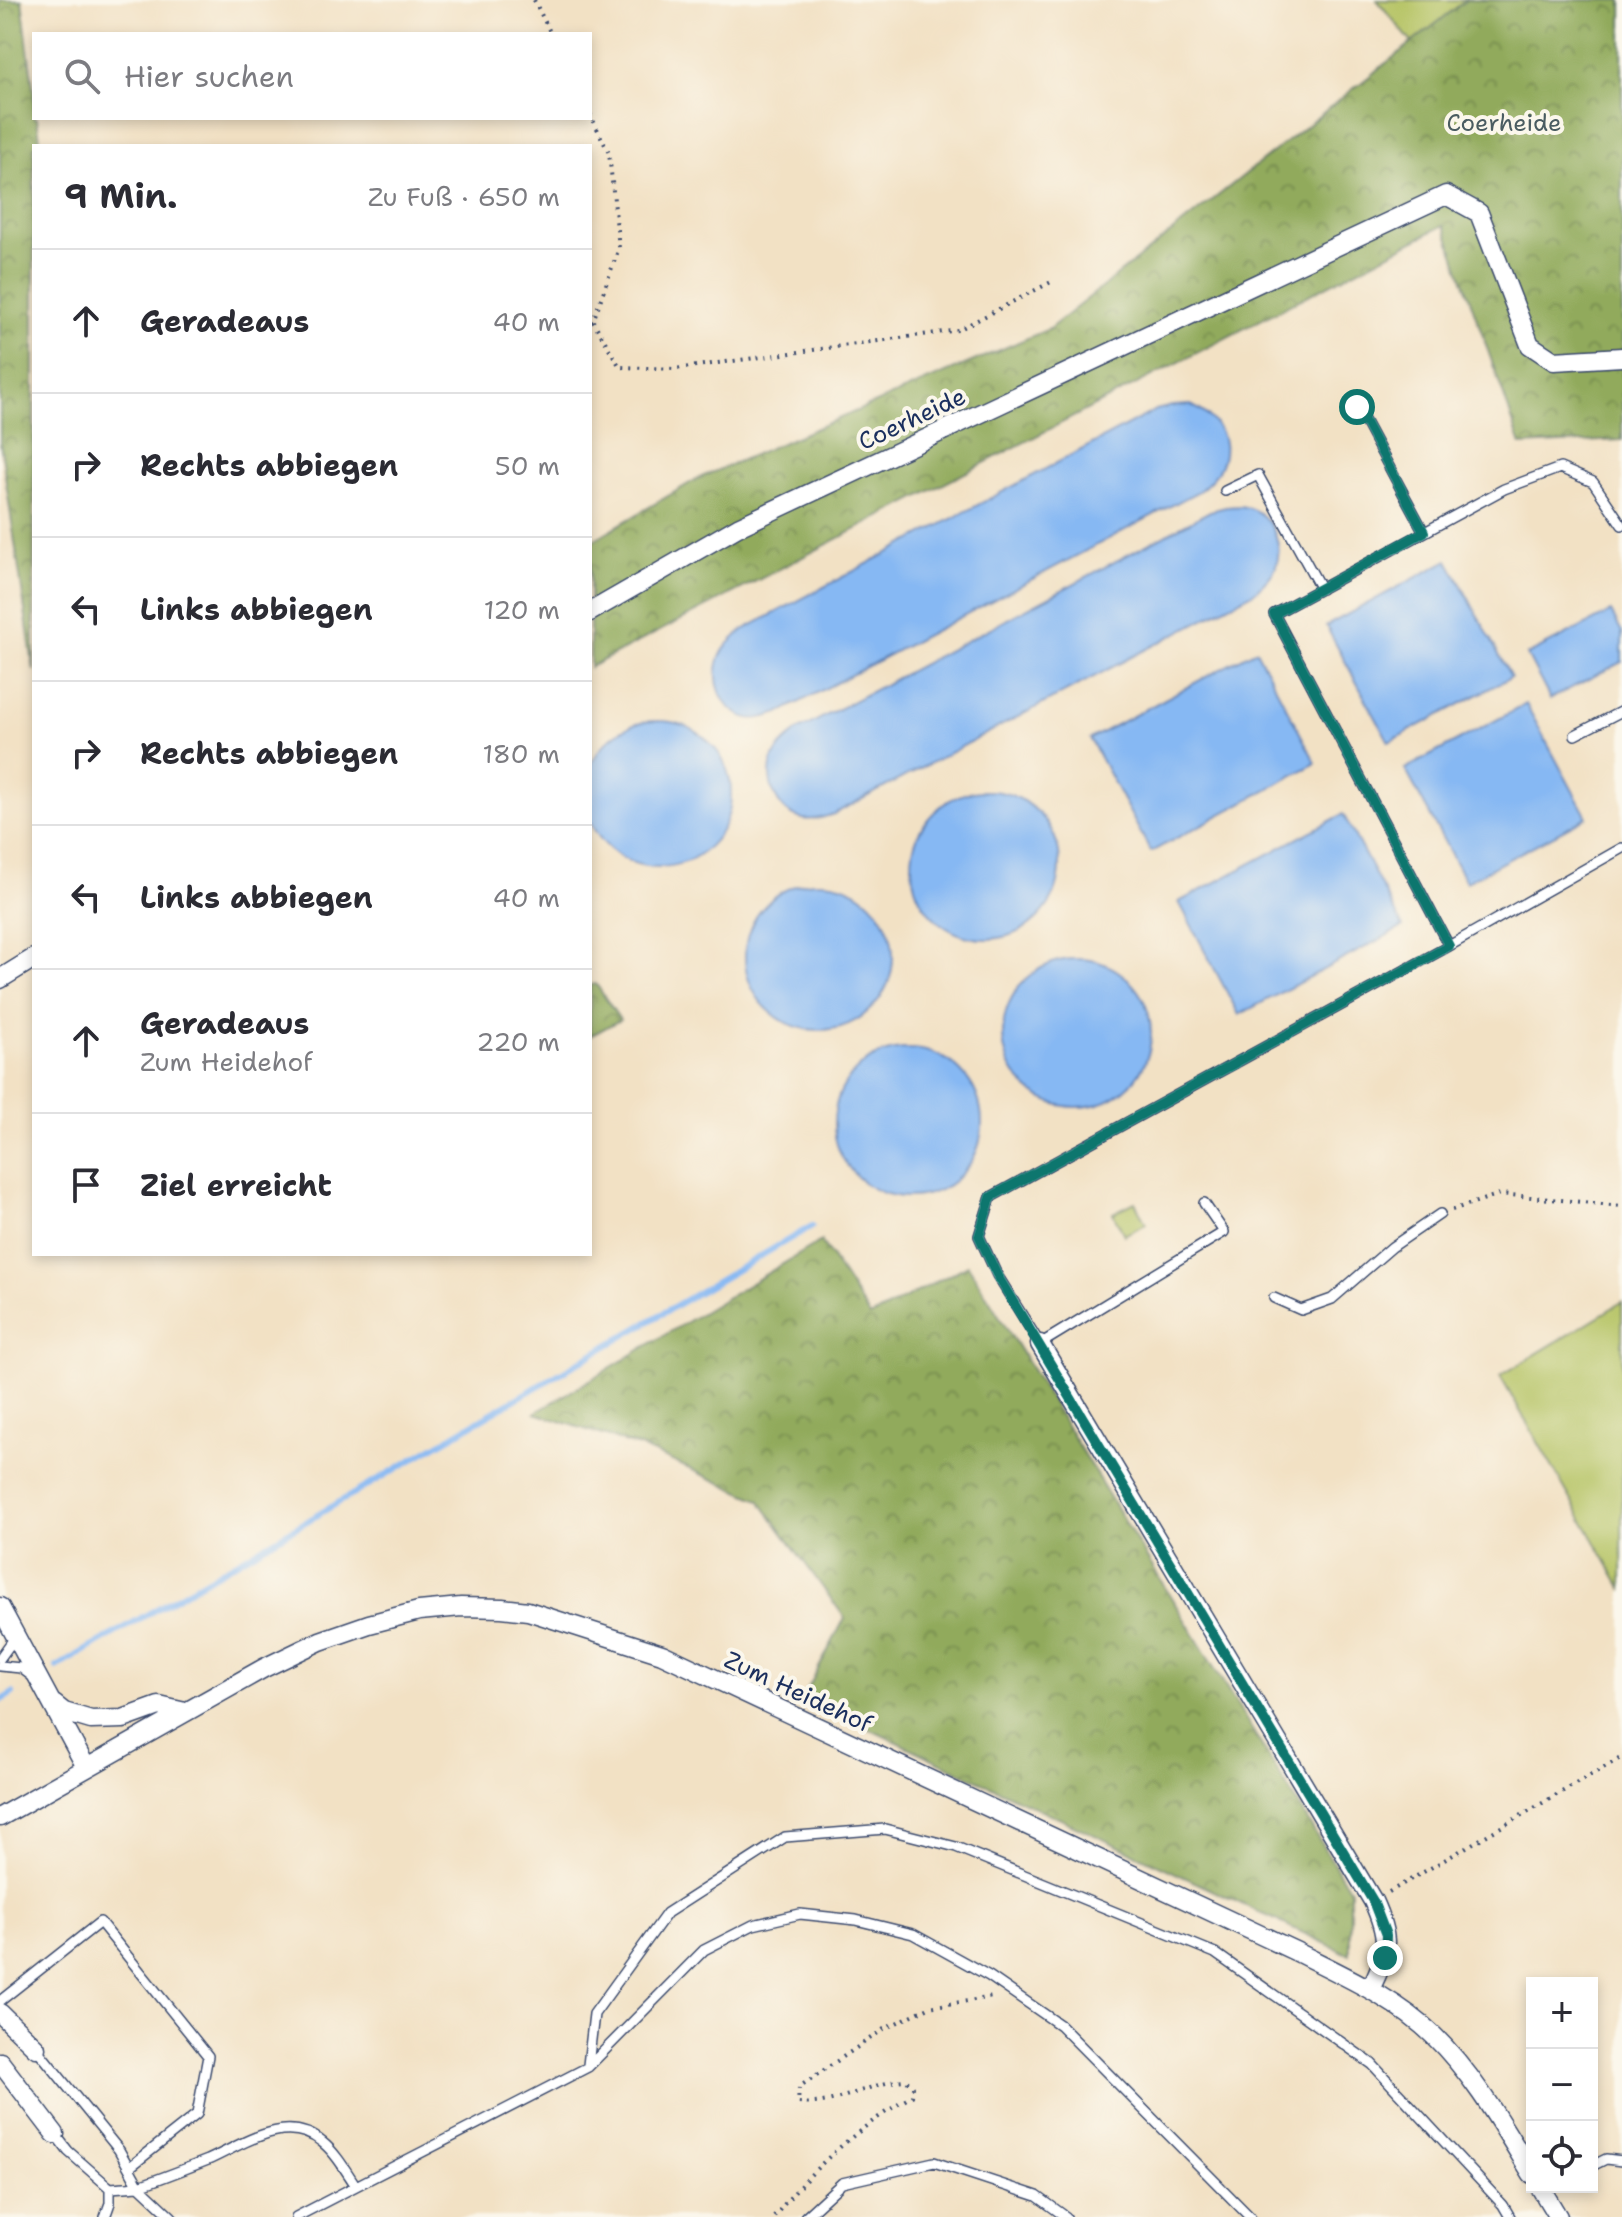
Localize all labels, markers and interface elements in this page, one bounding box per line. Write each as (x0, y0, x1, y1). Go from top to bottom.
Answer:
search box (32, 32, 592, 120)
icon: search (60, 54, 104, 98)
text: Hier suchen (124, 56, 294, 97)
park label: Coerheide (1446, 107, 1562, 139)
text: 9 Min. (64, 173, 177, 219)
text: Zu Fuß · 650 m (368, 179, 560, 214)
icon: ahead (64, 299, 108, 343)
text: Geradeaus (140, 301, 309, 342)
text: 40 m (493, 304, 560, 339)
street label: Coerheide (853, 380, 971, 458)
route start (1339, 389, 1375, 425)
icon: right (64, 443, 108, 487)
text: Rechts abbiegen (140, 445, 398, 486)
text: 50 m (495, 448, 560, 483)
icon: left (64, 587, 108, 631)
text: Links abbiegen (140, 589, 373, 630)
text: 120 m (484, 592, 560, 627)
icon: right (64, 731, 108, 775)
text: Rechts abbiegen (140, 733, 398, 774)
text: 180 m (482, 736, 560, 771)
icon: left (64, 875, 108, 919)
text: Links abbiegen (140, 877, 373, 918)
text: 40 m (493, 880, 560, 915)
text: Geradeaus (140, 1003, 309, 1044)
icon: ahead (64, 1019, 108, 1063)
text: 220 m (476, 1024, 560, 1059)
text: Zum Heidehof (140, 1044, 313, 1079)
icon: arrive (64, 1163, 108, 1207)
text: Ziel erreicht (140, 1165, 332, 1206)
street label: Zum Heidehof (719, 1644, 878, 1741)
route end (1367, 1940, 1403, 1976)
map controls (1526, 1977, 1598, 2193)
button: + (1526, 1977, 1598, 2049)
button: − (1526, 2049, 1598, 2121)
button: locate (1526, 2121, 1598, 2193)

